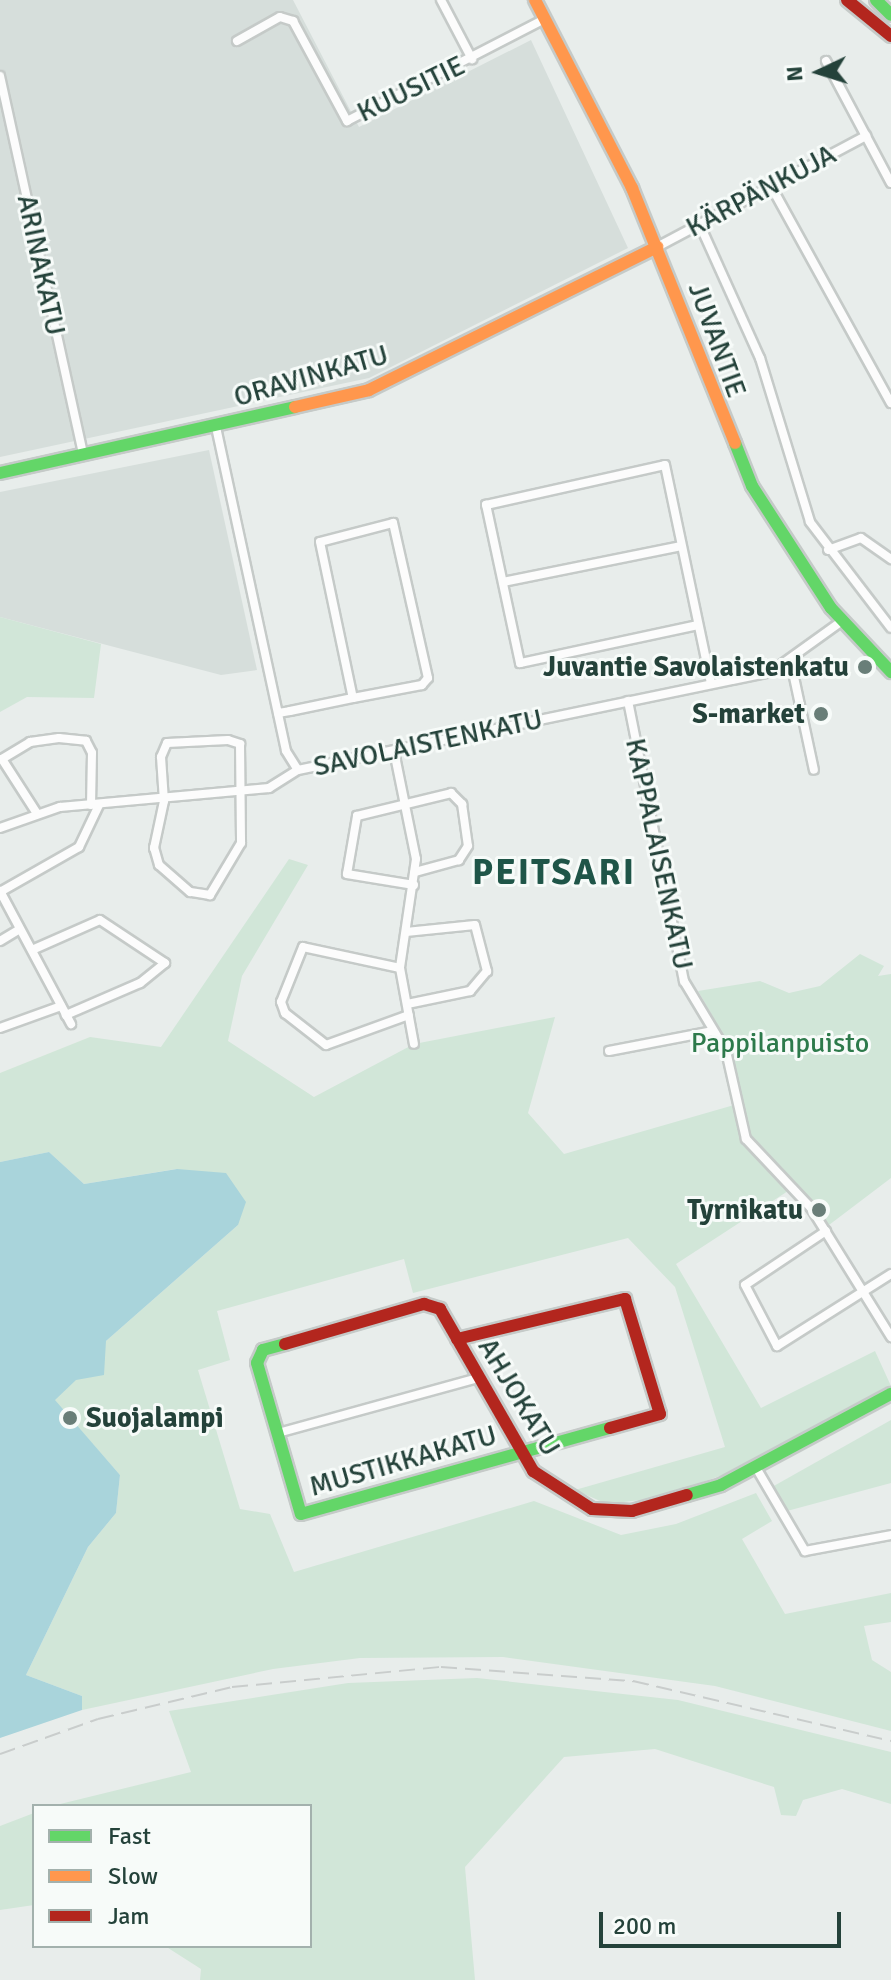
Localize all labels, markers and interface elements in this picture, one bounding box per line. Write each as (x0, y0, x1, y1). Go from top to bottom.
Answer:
north arrow (779, 32, 859, 112)
street label: KUUSITIE (352, 49, 470, 129)
text: N (781, 65, 809, 82)
street label: KÄRPÄNKUJA (680, 137, 842, 245)
street label: ARINAKATU (10, 192, 72, 338)
street label: JUVANTIE (681, 278, 753, 402)
street label: ORAVINKATU (230, 338, 392, 414)
place label: Juvantie Savolaistenkatu (543, 650, 849, 684)
marker: Juvantie Savolaistenkatu (856, 658, 874, 676)
place label: S-market (692, 697, 805, 731)
street label: SAVOLAISTENKATU (310, 702, 546, 784)
marker: S-market (812, 705, 830, 723)
street label: KAPPALAISENKATU (618, 735, 700, 973)
district label: PEITSARI (472, 851, 636, 895)
park label: Pappilanpuisto (691, 1026, 869, 1060)
place label: Tyrnikatu (687, 1193, 803, 1227)
marker: Tyrnikatu (810, 1201, 828, 1219)
street label: AHJOKATU (471, 1332, 567, 1462)
place label: Suojalampi (86, 1401, 224, 1435)
marker: Suojalampi (61, 1409, 79, 1427)
street label: MUSTIKKAKATU (306, 1418, 500, 1504)
legend (32, 1804, 312, 1948)
text: Fast (108, 1821, 151, 1851)
text: Slow (108, 1861, 158, 1891)
scale bar (603, 1896, 845, 1946)
text: Jam (108, 1901, 149, 1931)
text: 200 m (613, 1911, 676, 1941)

